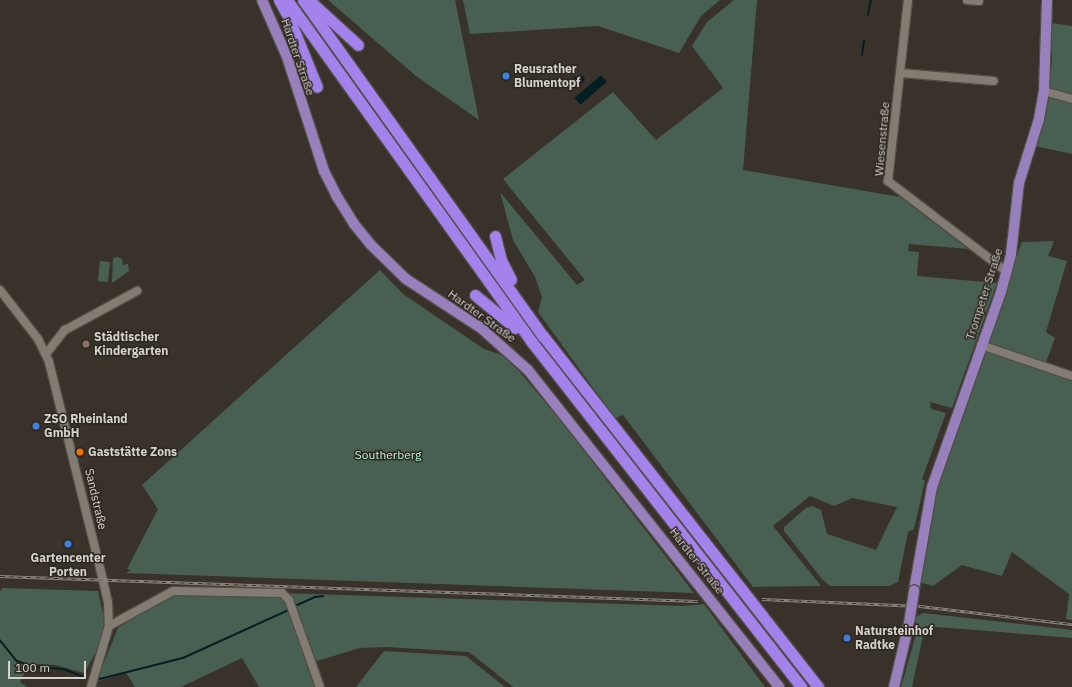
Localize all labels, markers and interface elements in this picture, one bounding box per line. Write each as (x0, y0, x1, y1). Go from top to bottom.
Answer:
street label: Hardter Straße (278, 17, 318, 97)
place label: Reusrather Blumentopf (514, 62, 580, 90)
marker: Reusrather Blumentopf (501, 71, 511, 81)
street label: Wiesenstraße (872, 101, 892, 177)
street label: Trompeter Straße (962, 246, 1006, 342)
street label: Hardter Straße (445, 287, 519, 345)
place label: Städtischer Kindergarten (94, 330, 168, 358)
marker: Städtischer Kindergarten (81, 339, 91, 349)
place label: ZSO Rheinland GmbH (44, 412, 128, 440)
marker: ZSO Rheinland GmbH (31, 421, 41, 431)
place label: Gaststätte Zons (88, 445, 177, 459)
marker: Gaststätte Zons (75, 447, 85, 457)
park label: Southerberg (355, 448, 421, 462)
street label: Sandstraße (82, 467, 110, 531)
street label: Hardter Straße (667, 525, 727, 597)
marker: Gartencenter Porten (63, 539, 73, 549)
place label: Gartencenter Porten (31, 551, 105, 579)
place label: Natursteinhof Radtke (855, 624, 933, 652)
marker: Natursteinhof Radtke (842, 633, 852, 643)
scale bar (10, 653, 88, 679)
text: 100 m (15, 660, 50, 675)

